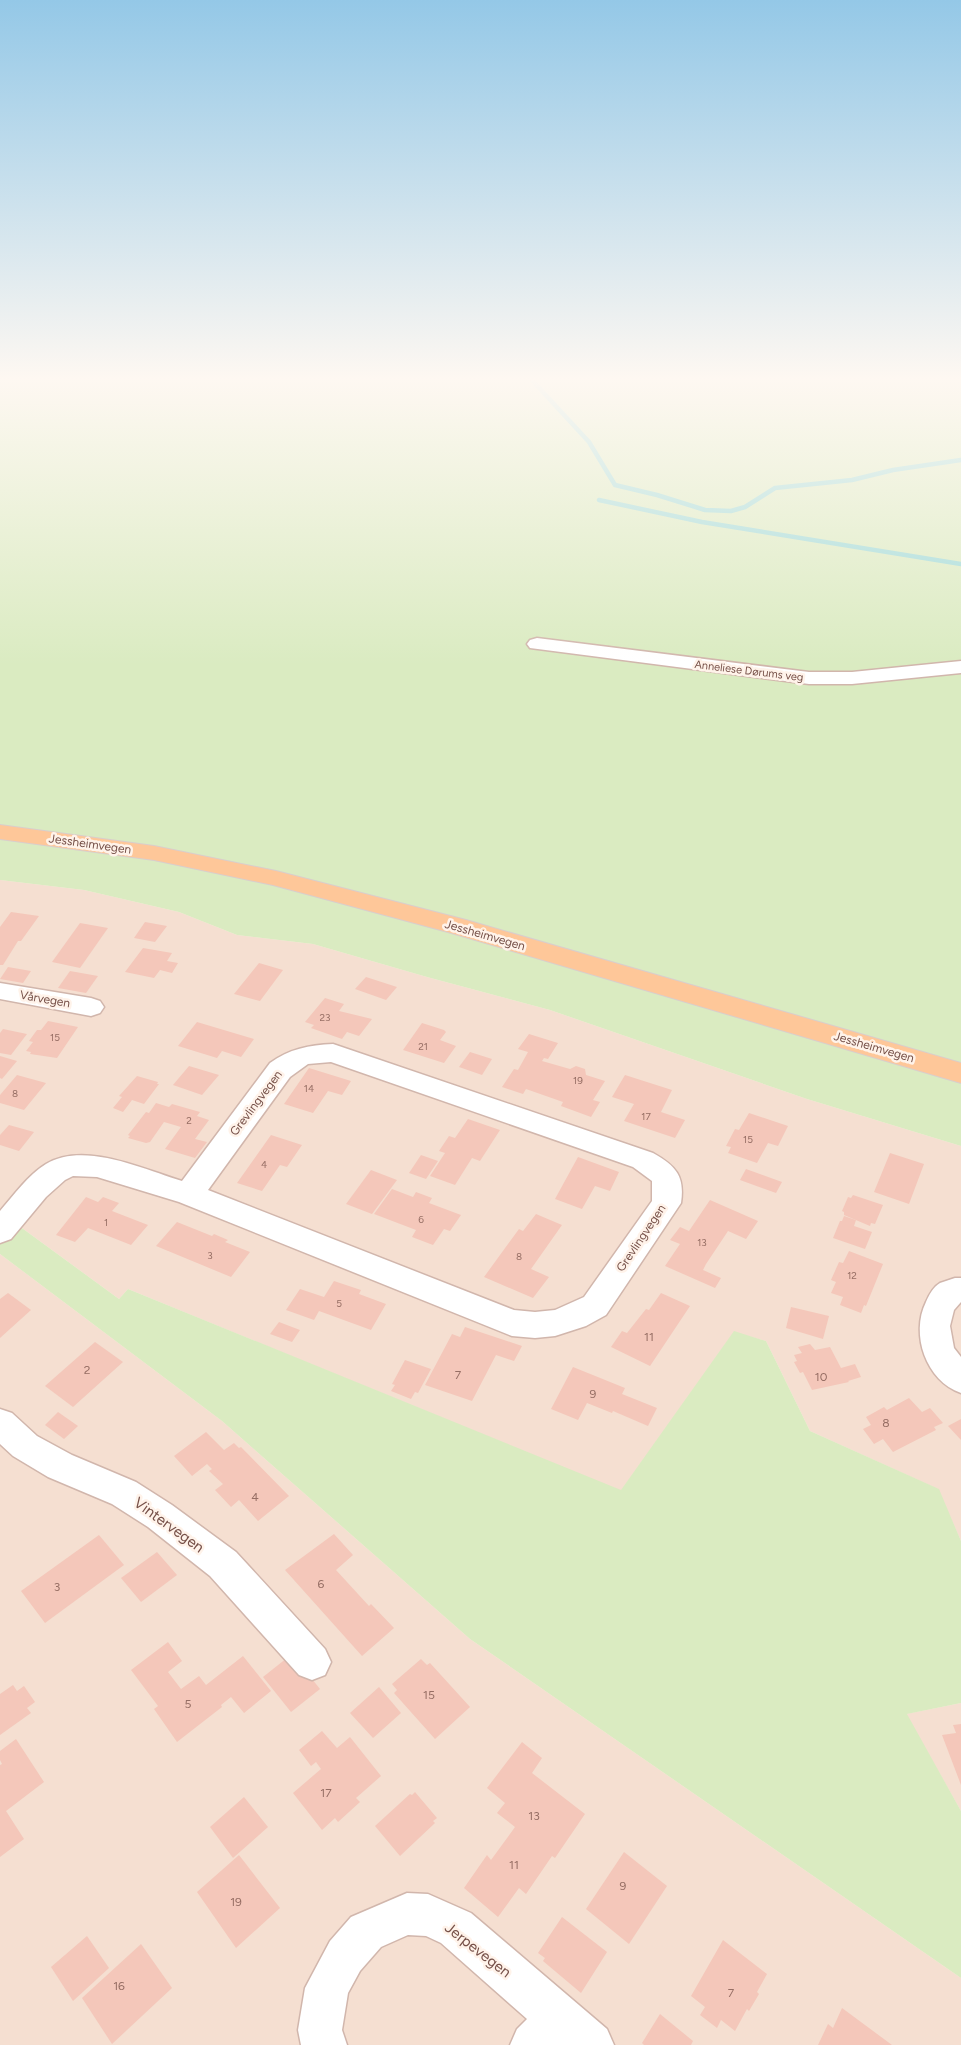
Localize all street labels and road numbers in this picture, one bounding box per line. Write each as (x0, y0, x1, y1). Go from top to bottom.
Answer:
street label: Anneliese Dørums veg (694, 658, 804, 684)
street label: Jessheimvegen (48, 831, 132, 857)
street label: Jessheimvegen (443, 917, 527, 953)
street label: Vårvegen (19, 988, 72, 1010)
street label: Jessheimvegen (832, 1029, 916, 1065)
street label: Grevlingvegen (227, 1067, 285, 1138)
street label: Grevlingvegen (613, 1202, 669, 1274)
street label: Vintervegen (130, 1494, 208, 1556)
street label: Jerpevegen (441, 1919, 515, 1981)

